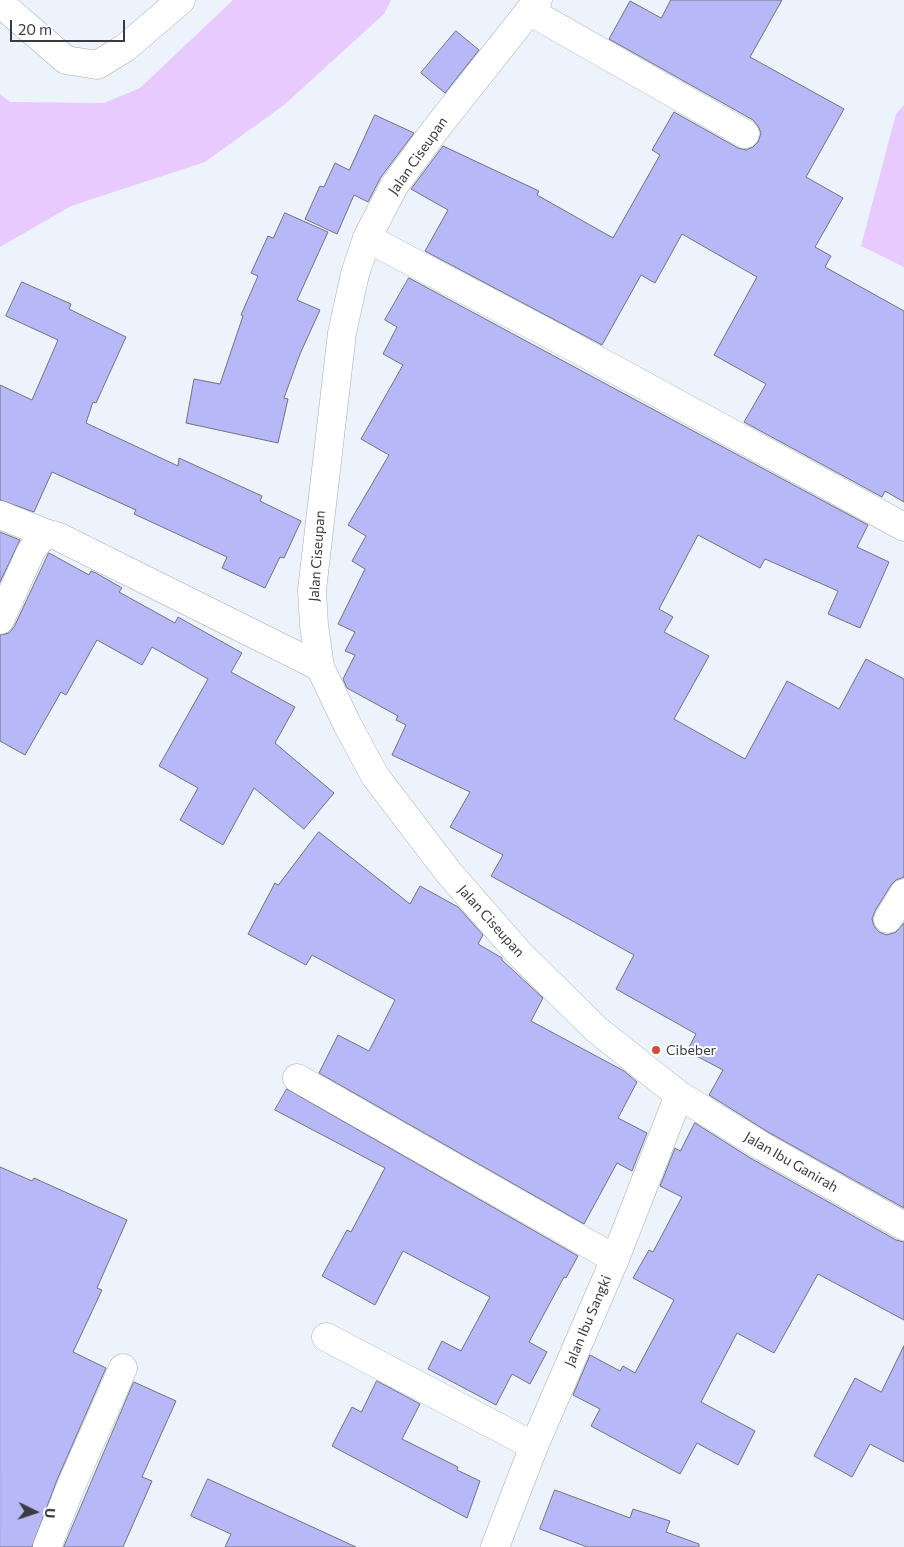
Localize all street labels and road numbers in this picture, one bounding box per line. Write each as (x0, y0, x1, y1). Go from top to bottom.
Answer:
street label: Jalan Ciseupan (385, 114, 451, 198)
street label: Jalan Ciseupan (305, 510, 329, 602)
street label: Jalan Ciseupan (454, 881, 528, 961)
street label: Jalan Ibu Ganirah (741, 1128, 841, 1196)
street label: Jalan Ibu Sangki (561, 1273, 615, 1369)

